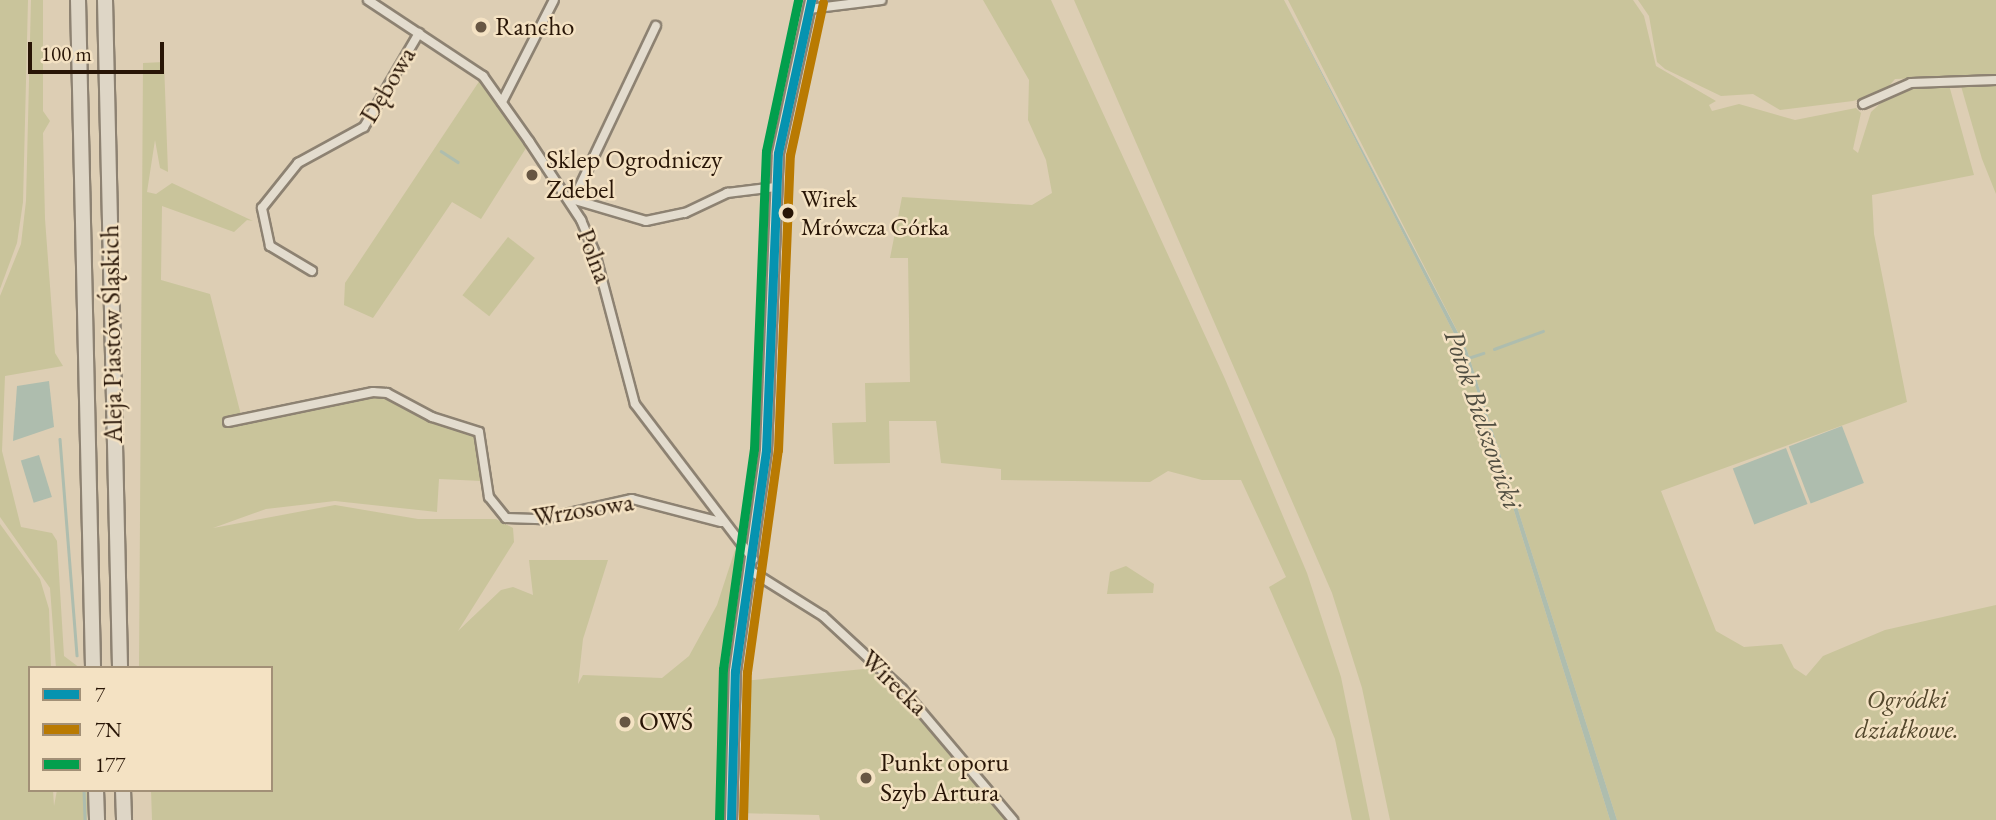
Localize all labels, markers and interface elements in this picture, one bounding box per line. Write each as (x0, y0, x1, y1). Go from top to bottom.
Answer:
place label: Rancho (495, 11, 574, 43)
marker: Rancho (473, 19, 489, 35)
scale bar (32, 28, 168, 72)
text: 100 m (41, 40, 92, 67)
street label: Dębowa (353, 41, 423, 129)
place label: Sklep Ogrodniczy Zdebel (546, 144, 722, 206)
marker: Sklep Ogrodniczy Zdebel (524, 167, 540, 183)
place label: Wirek Mrówcza Górka (801, 185, 949, 241)
marker: Wirek Mrówcza Górka (781, 206, 795, 220)
street label: Aleja Piastów Śląskich (94, 224, 130, 444)
street label: Polna (569, 224, 619, 288)
water label: Potok Bielszowicki (1438, 325, 1530, 513)
street label: Wrzosowa (530, 487, 636, 533)
street label: Wirecka (854, 644, 934, 722)
legend (28, 666, 273, 792)
text: 7 (95, 681, 105, 708)
park label: Ogródki działkowe. (1855, 684, 1959, 746)
place label: OWŚ (639, 706, 693, 738)
marker: OWŚ (617, 714, 633, 730)
text: 7N (95, 716, 122, 743)
place label: Punkt oporu Szyb Artura (880, 747, 1009, 808)
text: 177 (95, 751, 125, 778)
marker: Punkt oporu Szyb Artura (858, 770, 874, 786)

